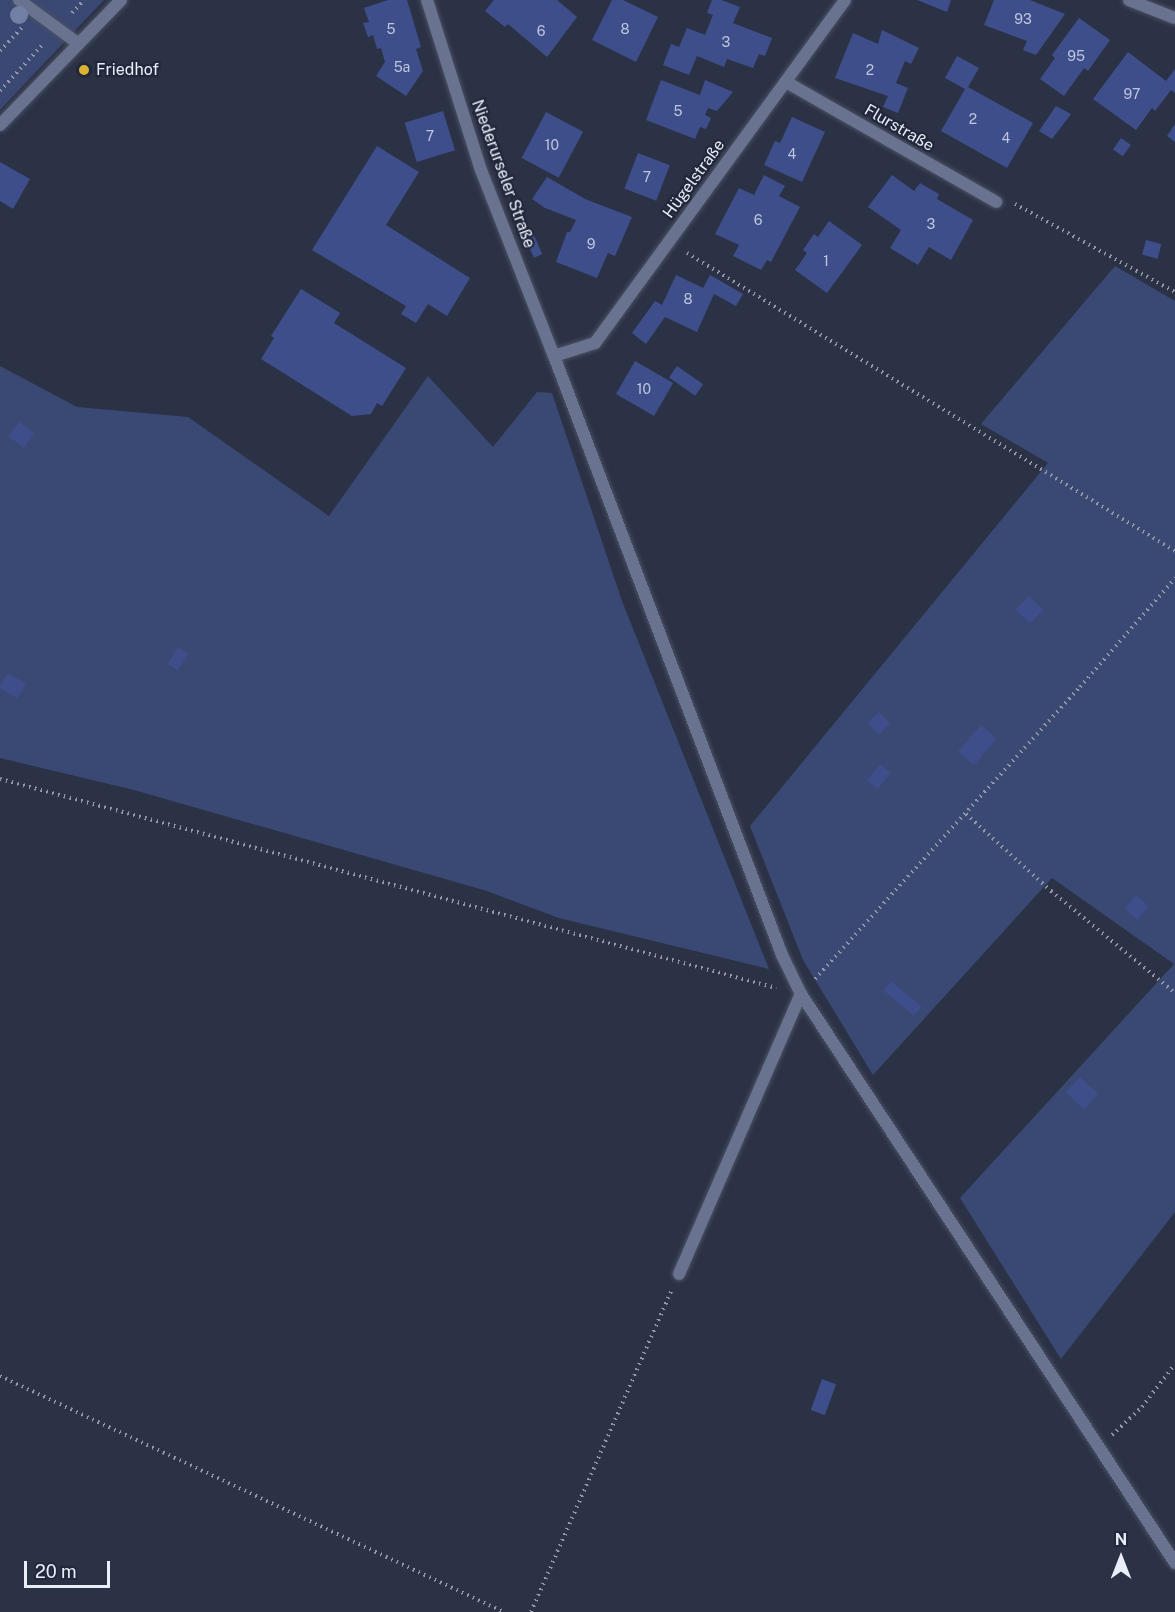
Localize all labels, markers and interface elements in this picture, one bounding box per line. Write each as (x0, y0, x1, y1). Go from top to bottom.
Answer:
house number: 93 (1014, 11, 1032, 27)
house number: 5 (387, 21, 395, 37)
house number: 8 (620, 21, 630, 37)
house number: 6 (537, 23, 545, 39)
house number: 3 (722, 34, 730, 50)
house number: 95 (1067, 48, 1085, 64)
house number: 5a (394, 59, 410, 75)
place label: Friedhof (96, 60, 159, 80)
house number: 2 (866, 62, 874, 78)
marker: Friedhof (77, 63, 91, 77)
house number: 97 (1124, 86, 1140, 102)
street label: Niederurseler Straße (467, 97, 539, 251)
street label: Flurstraße (861, 100, 937, 156)
house number: 5 (674, 103, 682, 119)
house number: 2 (969, 111, 977, 127)
house number: 7 (426, 128, 434, 144)
house number: 4 (1002, 130, 1010, 146)
street label: Hügelstraße (659, 136, 729, 222)
house number: 10 (545, 137, 559, 153)
house number: 4 (788, 146, 796, 162)
house number: 7 (643, 169, 651, 185)
house number: 6 (754, 212, 762, 228)
house number: 3 (927, 216, 935, 232)
house number: 9 (587, 236, 595, 252)
house number: 1 (823, 253, 829, 269)
house number: 8 (683, 291, 693, 307)
house number: 10 (637, 381, 651, 397)
north arrow (1091, 1528, 1151, 1588)
text: N (1115, 1530, 1127, 1549)
scale bar (27, 1549, 112, 1587)
text: 20 m (35, 1561, 77, 1582)

